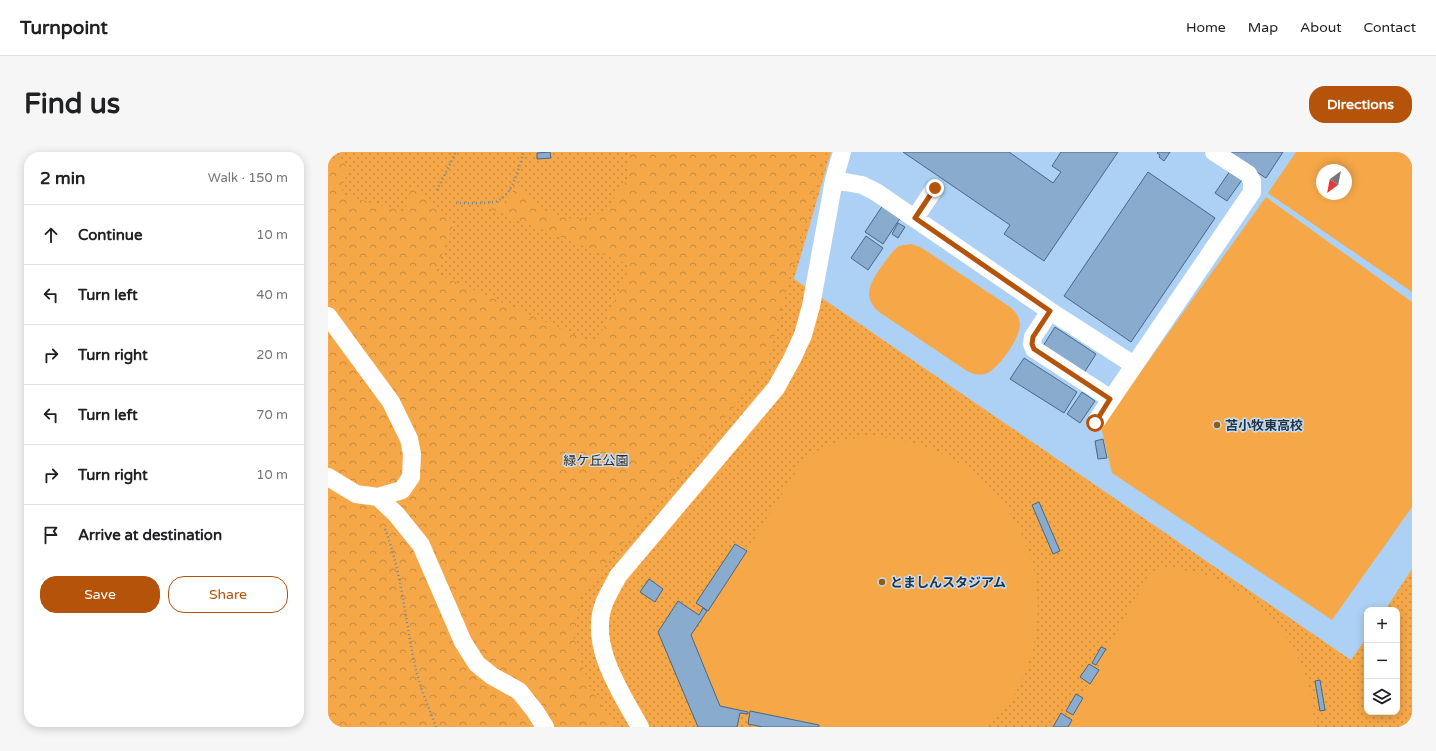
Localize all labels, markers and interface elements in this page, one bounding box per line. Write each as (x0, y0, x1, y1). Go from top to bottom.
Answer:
text: Turnpoint (20, 17, 108, 39)
text: Home (1186, 19, 1226, 36)
text: Map (1248, 19, 1278, 36)
text: About (1300, 19, 1342, 36)
text: Contact (1364, 19, 1416, 36)
button: Directions (1309, 86, 1412, 123)
text: Find us (24, 87, 120, 121)
north arrow (1316, 164, 1352, 200)
text: 2 min (40, 168, 85, 189)
text: Walk · 150 m (208, 170, 288, 186)
route end (926, 179, 944, 197)
icon: ahead (40, 224, 62, 246)
text: Continue (78, 226, 142, 244)
text: 10 m (256, 227, 288, 243)
icon: left (40, 284, 62, 306)
text: Turn left (78, 286, 138, 304)
text: 40 m (256, 287, 288, 303)
icon: right (40, 344, 62, 366)
text: Turn right (78, 346, 148, 364)
text: 20 m (256, 347, 288, 363)
icon: left (40, 404, 62, 426)
text: Turn left (78, 406, 138, 424)
text: 70 m (256, 407, 288, 423)
route start (1086, 414, 1104, 432)
place label: 苫小牧東高校 (1225, 418, 1303, 434)
marker: 苫小牧東高校 (1212, 420, 1222, 430)
park label: 緑ケ丘公園 (563, 453, 629, 469)
icon: right (40, 464, 62, 486)
text: Turn right (78, 466, 148, 484)
text: 10 m (256, 467, 288, 483)
icon: arrive (40, 524, 62, 546)
text: Arrive at destination (78, 526, 222, 544)
place label: とましんスタジアム (890, 575, 1006, 591)
button: Save (40, 576, 160, 613)
button: Share (168, 576, 288, 613)
marker: とましんスタジアム (877, 577, 887, 587)
map controls (1364, 607, 1400, 715)
button: + (1364, 607, 1400, 643)
button: − (1364, 643, 1400, 679)
button: layers (1364, 679, 1400, 715)

